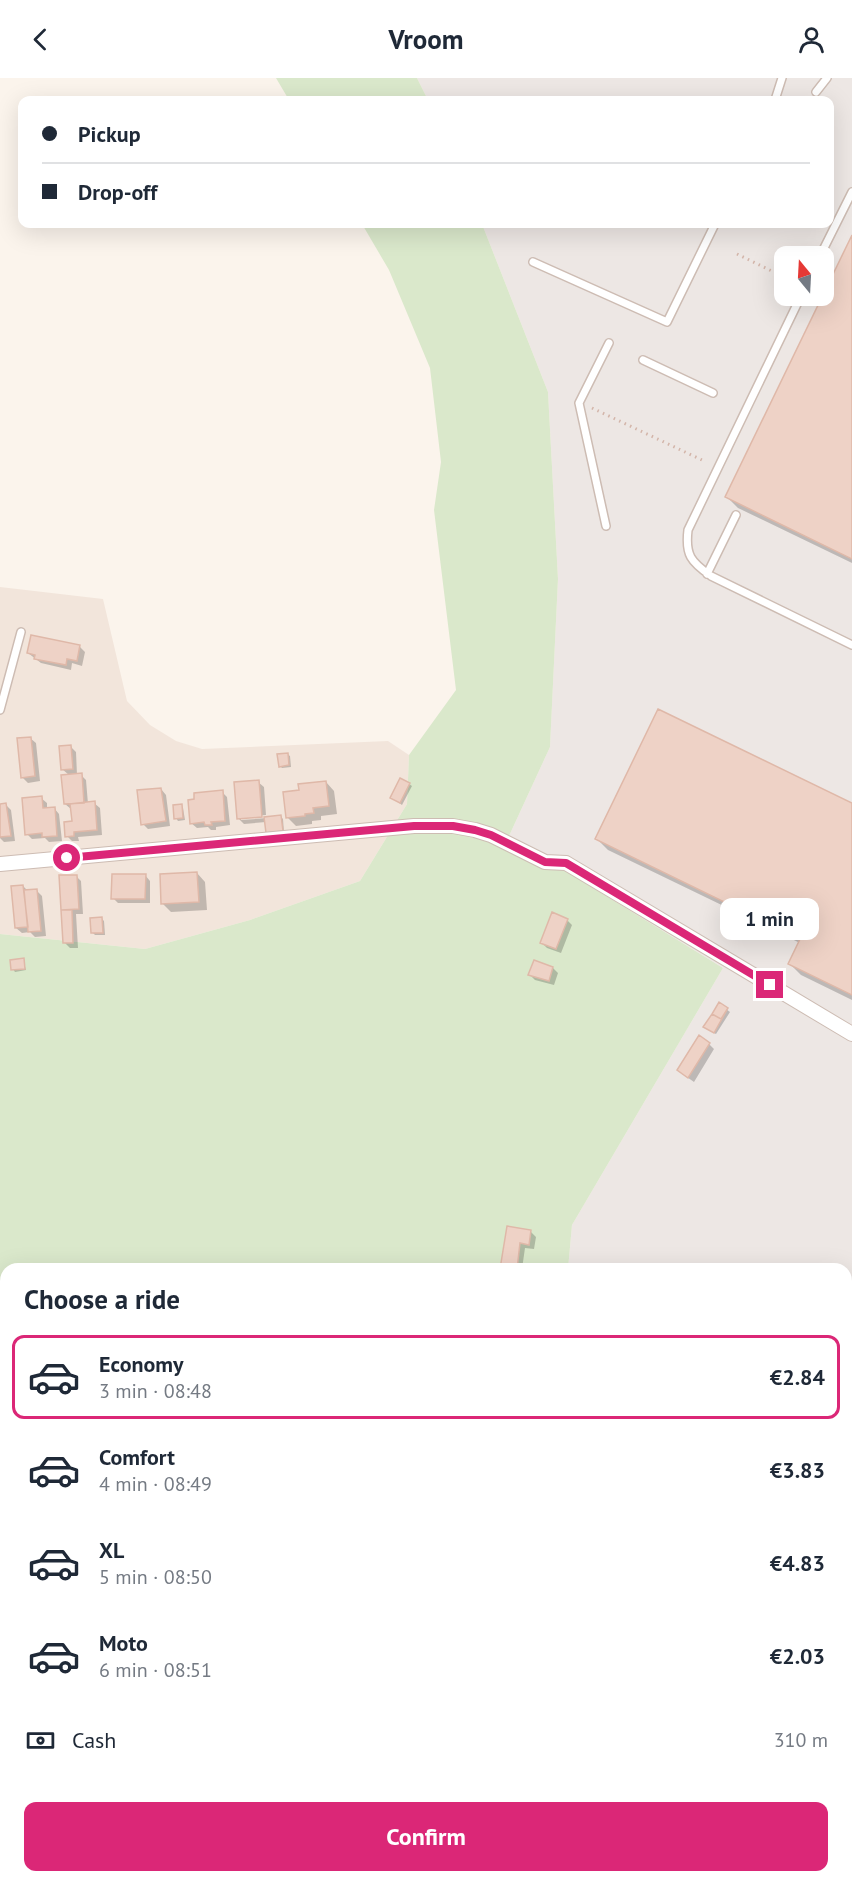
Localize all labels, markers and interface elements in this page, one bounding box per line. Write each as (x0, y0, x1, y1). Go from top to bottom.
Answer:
text: Vroom (389, 22, 463, 56)
icon: back (24, 23, 57, 56)
icon: person (795, 23, 828, 56)
text: Pickup (78, 120, 141, 148)
text: Drop-off (78, 178, 157, 206)
north arrow (774, 246, 834, 306)
map controls (774, 246, 834, 306)
route start (53, 844, 80, 871)
callout: 1 min (720, 898, 820, 940)
text: 1 min (745, 906, 794, 932)
route end (756, 971, 783, 998)
text: Choose a ride (24, 1282, 180, 1316)
icon: car (27, 1350, 81, 1404)
text: Economy (99, 1350, 183, 1378)
text: €2.84 (770, 1363, 825, 1391)
text: 3 min · 08:48 (99, 1378, 212, 1404)
icon: car (27, 1443, 81, 1497)
text: Comfort (99, 1443, 175, 1471)
text: €3.83 (770, 1456, 825, 1484)
text: 4 min · 08:49 (99, 1471, 212, 1497)
icon: car (27, 1536, 81, 1590)
text: XL (99, 1536, 124, 1564)
text: €4.83 (770, 1549, 825, 1577)
text: 5 min · 08:50 (99, 1564, 212, 1590)
icon: car (27, 1629, 81, 1683)
text: Moto (99, 1629, 148, 1657)
text: €2.03 (770, 1642, 825, 1670)
text: 6 min · 08:51 (99, 1657, 212, 1683)
icon: cash (24, 1724, 57, 1757)
text: Cash (72, 1726, 116, 1754)
text: 310 m (774, 1727, 828, 1753)
button: Confirm (24, 1802, 828, 1871)

